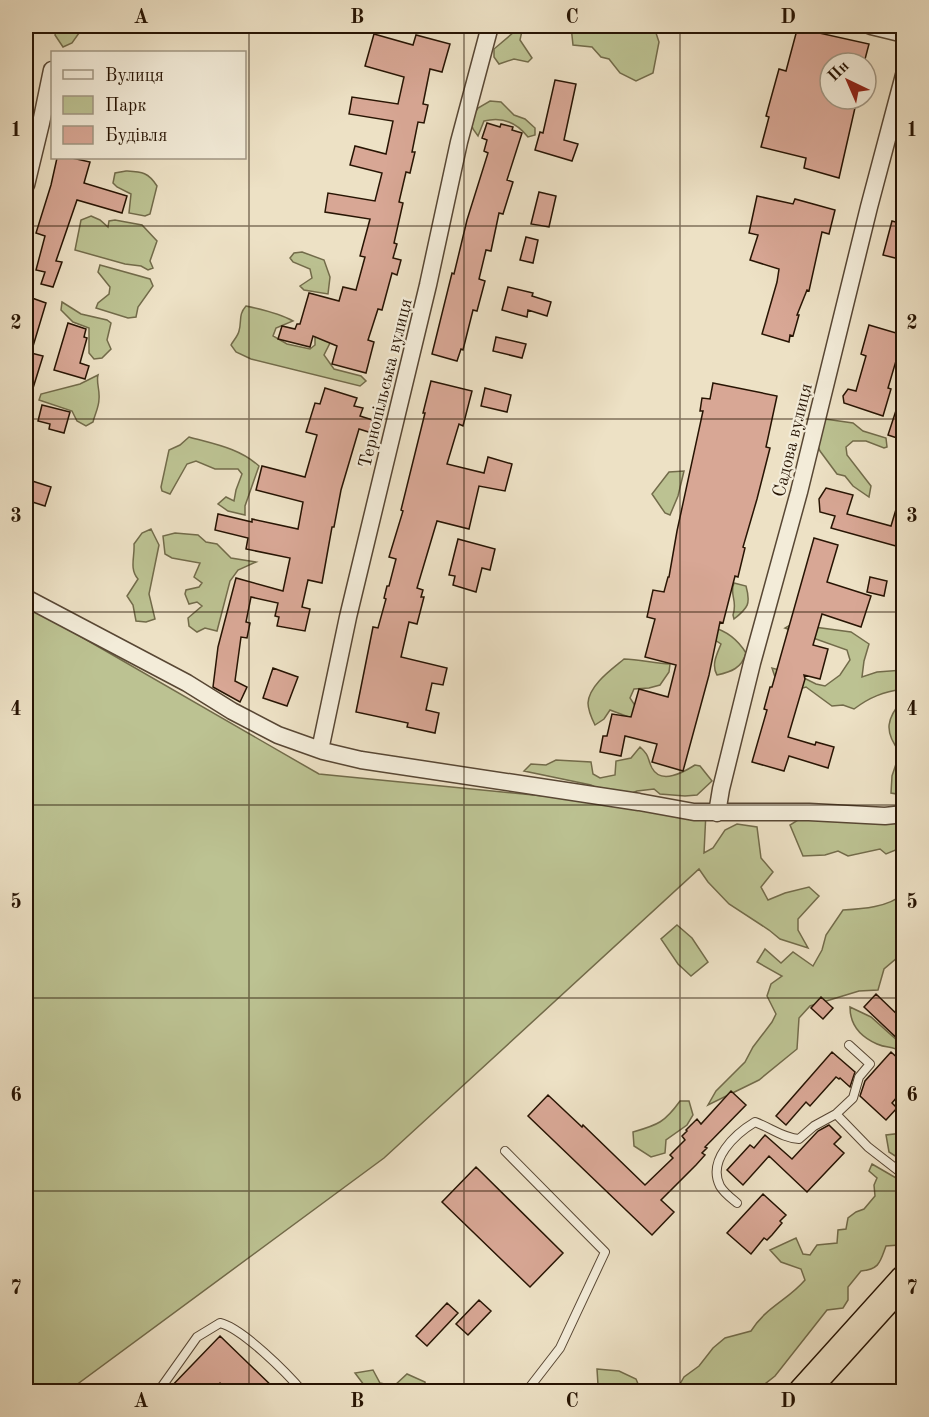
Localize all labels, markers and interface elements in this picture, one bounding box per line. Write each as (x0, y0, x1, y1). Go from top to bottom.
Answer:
text: A (133, 8, 149, 28)
text: B (350, 8, 364, 28)
text: C (565, 8, 579, 28)
text: D (780, 8, 796, 28)
legend (51, 51, 246, 159)
north arrow (818, 51, 878, 111)
text: Пн (825, 58, 852, 85)
text: Вулиця (105, 67, 164, 85)
text: Парк (105, 97, 146, 115)
text: 1 (10, 121, 22, 141)
text: 1 (906, 121, 918, 141)
text: Будівля (105, 127, 167, 145)
street label: Тернопільська вулиця (356, 297, 416, 470)
text: 2 (10, 314, 22, 334)
text: 2 (906, 314, 918, 334)
street label: Садова вулиця (770, 382, 816, 499)
text: 3 (10, 507, 22, 527)
text: 3 (906, 507, 918, 527)
text: 4 (10, 700, 22, 720)
text: 4 (906, 700, 918, 720)
text: 5 (10, 892, 22, 913)
text: 5 (906, 892, 918, 913)
text: 6 (10, 1086, 22, 1106)
text: 6 (906, 1086, 918, 1106)
text: 7 (10, 1279, 22, 1299)
text: 7 (906, 1279, 918, 1299)
text: A (133, 1392, 149, 1412)
text: B (350, 1392, 364, 1412)
text: C (565, 1392, 579, 1412)
text: D (780, 1392, 796, 1412)

